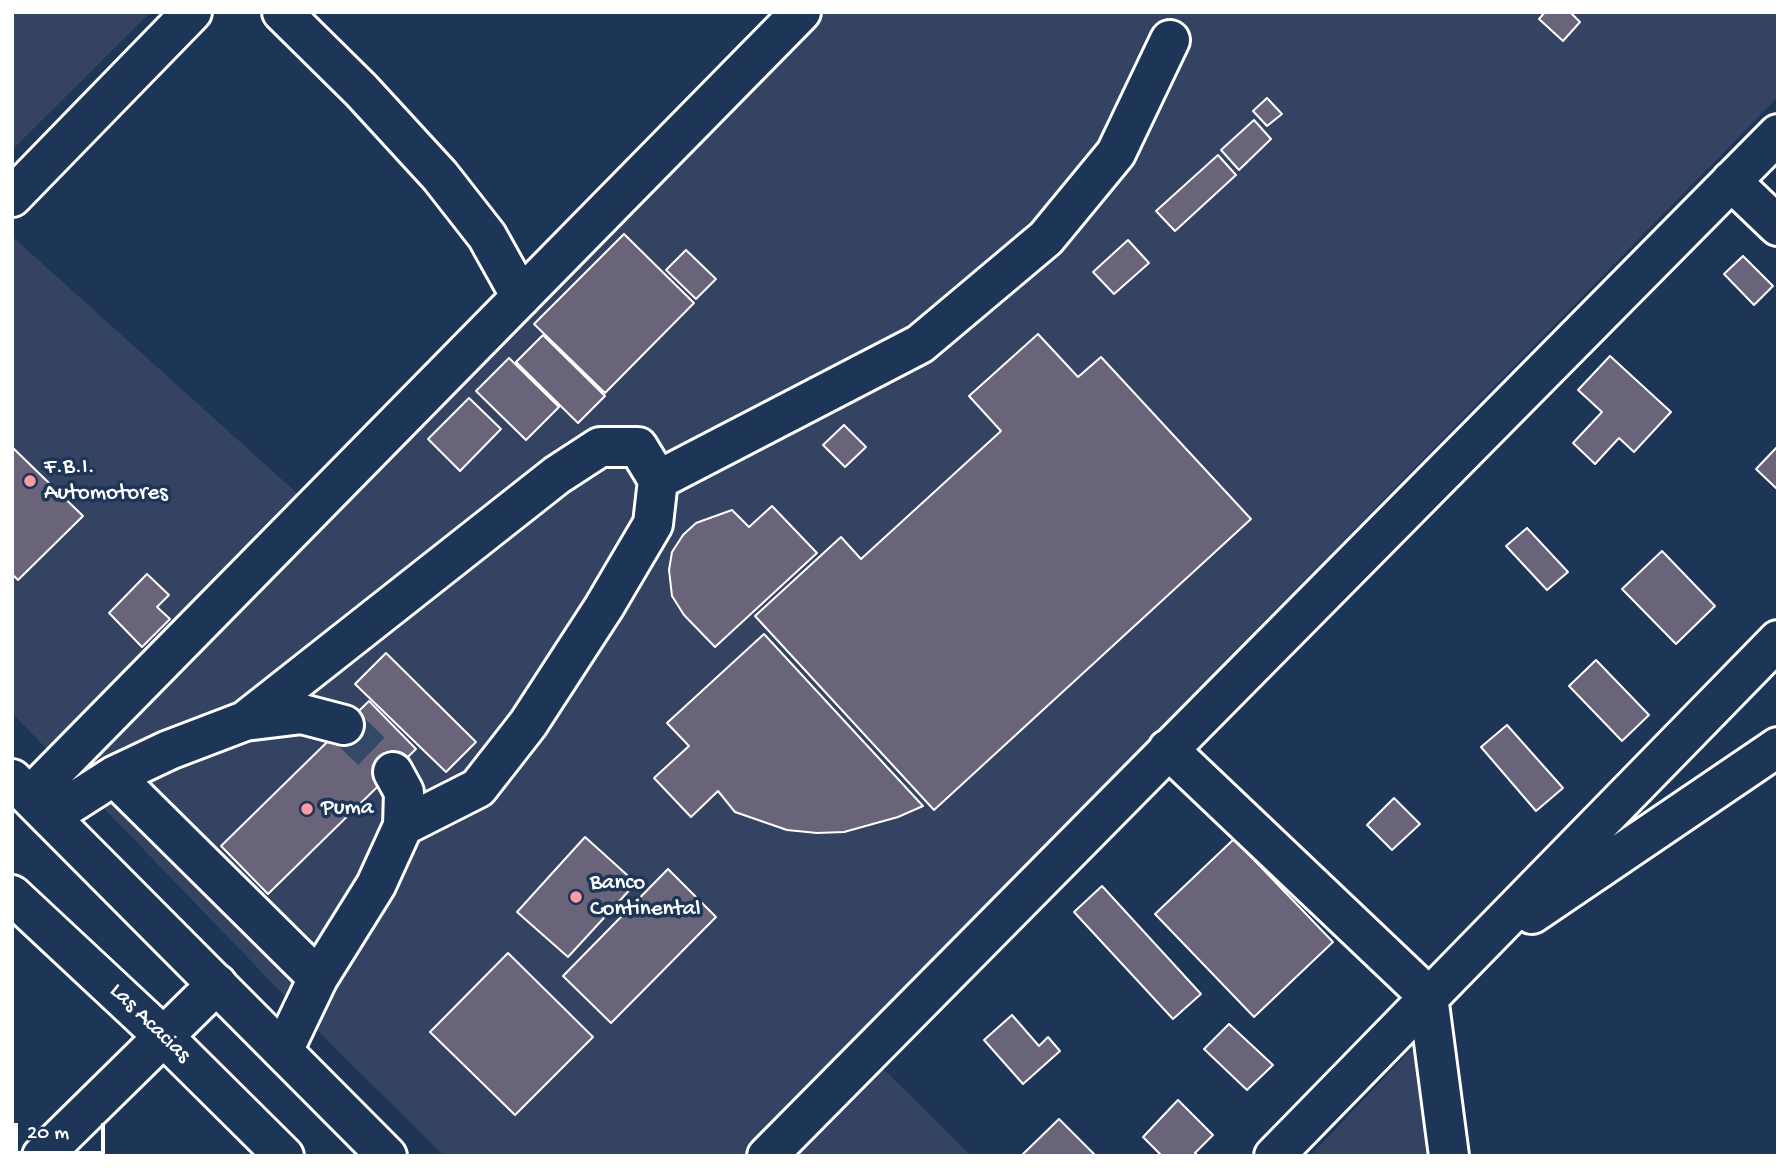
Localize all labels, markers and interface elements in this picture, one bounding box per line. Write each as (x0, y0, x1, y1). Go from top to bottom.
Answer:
place label: F.B.I. Automotores (44, 454, 168, 508)
marker: F.B.I. Automotores (22, 473, 38, 489)
place label: Puma (321, 795, 374, 823)
marker: Puma (299, 801, 315, 817)
place label: Banco Continental (590, 870, 701, 924)
marker: Banco Continental (568, 889, 584, 905)
street label: Las Acacias (102, 978, 196, 1070)
scale bar (18, 1108, 108, 1152)
text: 20 m (27, 1122, 69, 1147)

